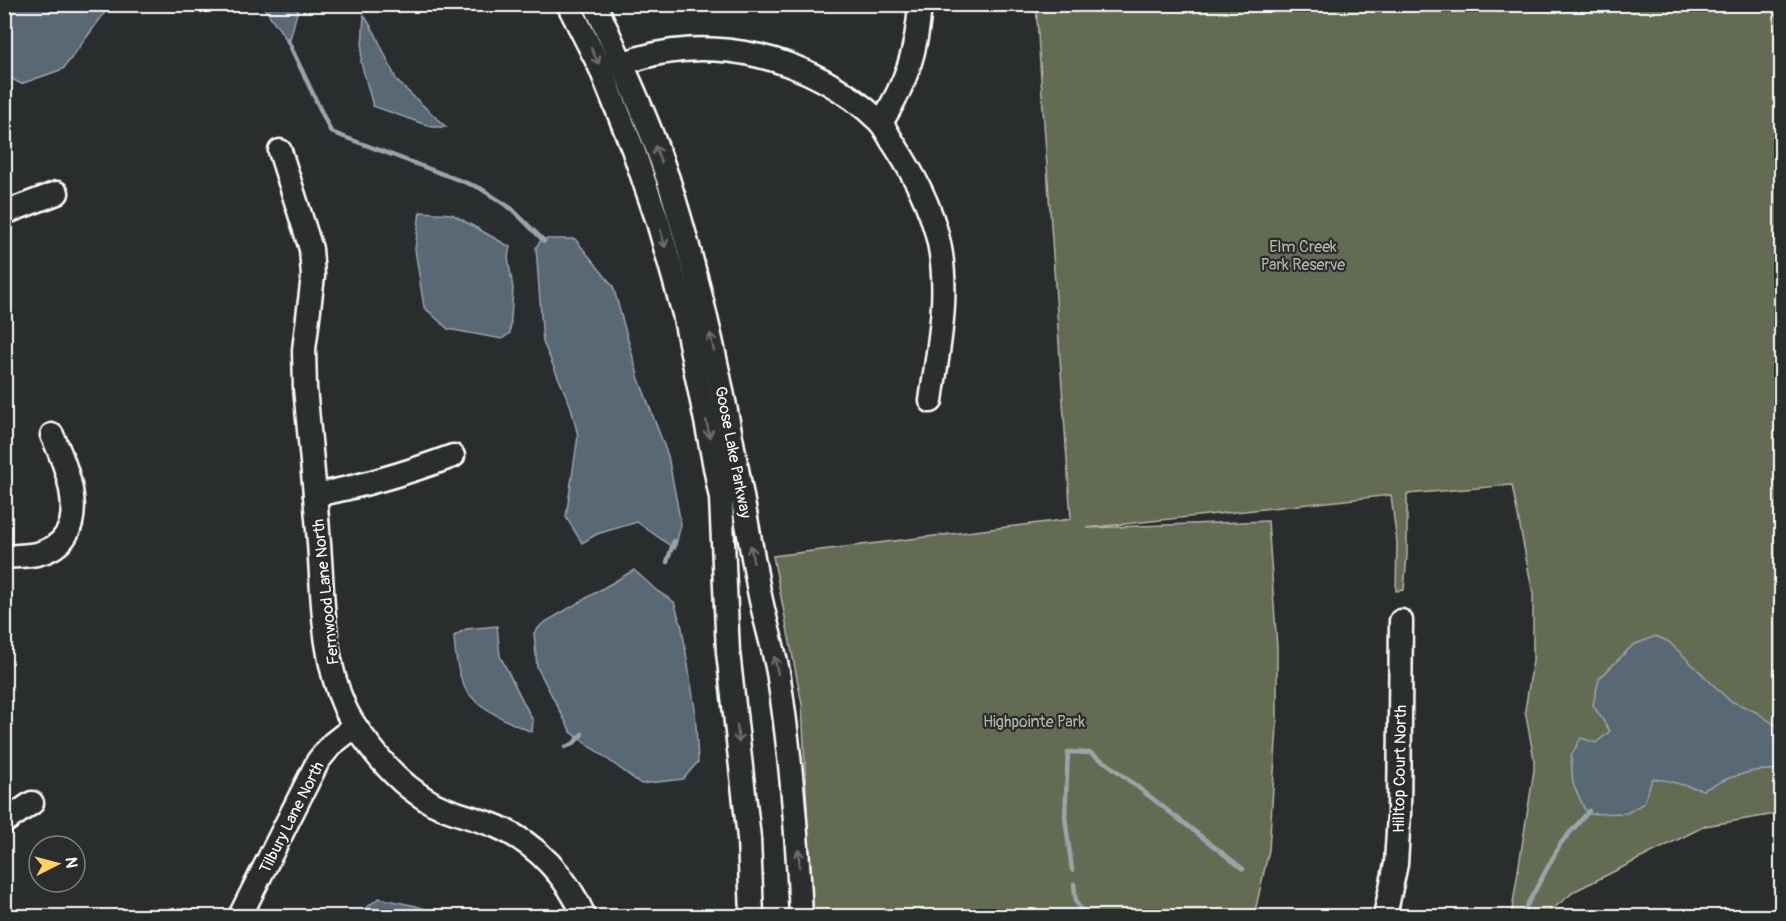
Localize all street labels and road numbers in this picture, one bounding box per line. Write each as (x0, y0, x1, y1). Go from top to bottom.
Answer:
street label: Goose Lake Parkway (710, 385, 756, 520)
street label: Fernwood Lane North (308, 518, 344, 666)
street label: Hilltop Court North (1389, 705, 1411, 833)
street label: Tilbury Lane North (255, 758, 329, 877)

